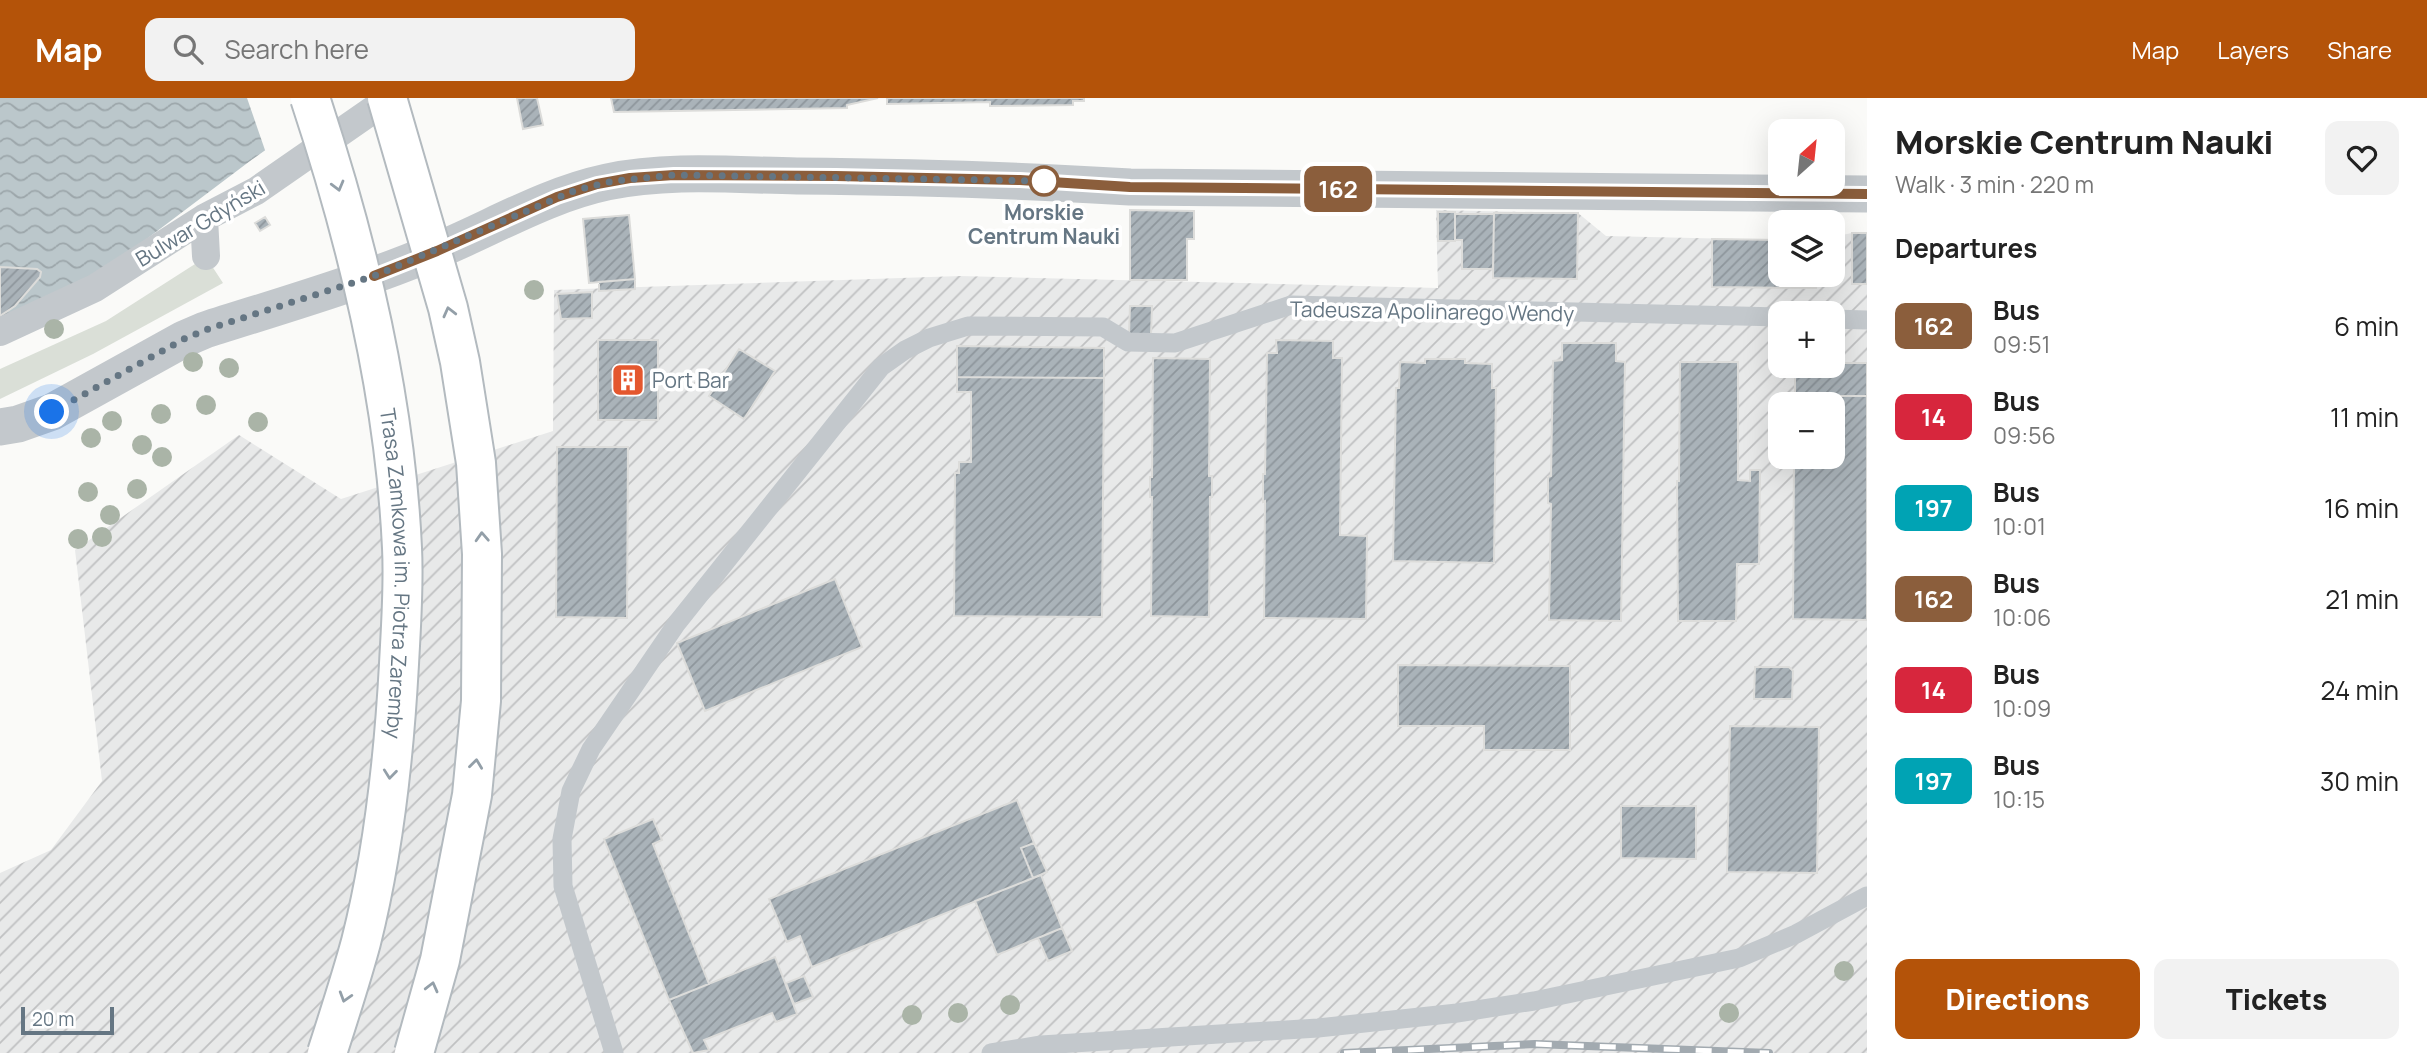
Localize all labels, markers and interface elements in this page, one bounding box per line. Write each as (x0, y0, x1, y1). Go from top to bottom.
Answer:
search box (145, 18, 635, 81)
text: Map (35, 27, 103, 72)
icon: search (169, 30, 207, 68)
text: Search here (225, 31, 369, 67)
text: Map (2132, 33, 2179, 66)
text: Layers (2217, 33, 2289, 66)
text: Share (2327, 33, 2392, 66)
north arrow (1768, 119, 1844, 196)
map controls (1768, 119, 1845, 469)
text: Morskie Centrum Nauki (1895, 119, 2273, 164)
button: heart (2325, 121, 2399, 195)
marker: Morskie Centrum Nauki (1029, 166, 1059, 196)
line badge: 162 (1298, 166, 1378, 212)
text: Walk · 3 min · 220 m (1895, 168, 2094, 200)
text: 162 (1318, 172, 1358, 205)
street label: Bulwar Gdyński (130, 173, 270, 273)
one-way arrow (329, 180, 344, 192)
place label: Morskie Centrum Nauki (968, 198, 1120, 250)
button: layers (1768, 210, 1845, 287)
text: Departures (1895, 230, 2037, 266)
text: Bus (1993, 292, 2040, 328)
street label: Tadeusza Apolinarego Wendy (1290, 295, 1574, 327)
button: + (1768, 301, 1845, 378)
one-way arrow (443, 306, 457, 318)
text: 6 min (2334, 308, 2399, 344)
text: 162 (1914, 309, 1953, 342)
text: 09:51 (1993, 328, 2050, 360)
building icon: Port Bar (609, 361, 647, 399)
place label: Port Bar (652, 366, 730, 394)
text: Bus (1993, 383, 2040, 419)
button: − (1768, 392, 1845, 469)
your location (34, 394, 69, 429)
text: 11 min (2330, 399, 2399, 435)
text: 14 (1921, 400, 1946, 433)
street label: Trasa Zamkowa im. Piotra Zaremby (374, 406, 417, 740)
text: 09:56 (1993, 419, 2056, 451)
text: Bus (1993, 474, 2040, 510)
text: 16 min (2324, 490, 2399, 526)
text: 197 (1914, 491, 1953, 524)
text: 10:01 (1993, 510, 2046, 542)
one-way arrow (474, 531, 489, 542)
text: Bus (1993, 565, 2040, 601)
text: 21 min (2325, 581, 2399, 617)
text: 162 (1914, 582, 1953, 615)
text: 10:06 (1993, 601, 2051, 633)
text: Bus (1993, 656, 2040, 692)
text: 24 min (2321, 672, 2399, 708)
text: 14 (1921, 673, 1946, 706)
text: 10:09 (1993, 692, 2051, 724)
text: Bus (1993, 747, 2040, 783)
one-way arrow (468, 758, 483, 770)
text: 30 min (2320, 763, 2399, 799)
text: 197 (1914, 764, 1953, 797)
one-way arrow (382, 769, 397, 780)
text: 10:15 (1993, 783, 2045, 815)
button: Directions (1895, 959, 2140, 1039)
button: Tickets (2154, 959, 2399, 1039)
one-way arrow (424, 981, 439, 993)
one-way arrow (339, 990, 353, 1003)
scale bar (21, 1004, 114, 1036)
text: 20 m (32, 1006, 74, 1032)

